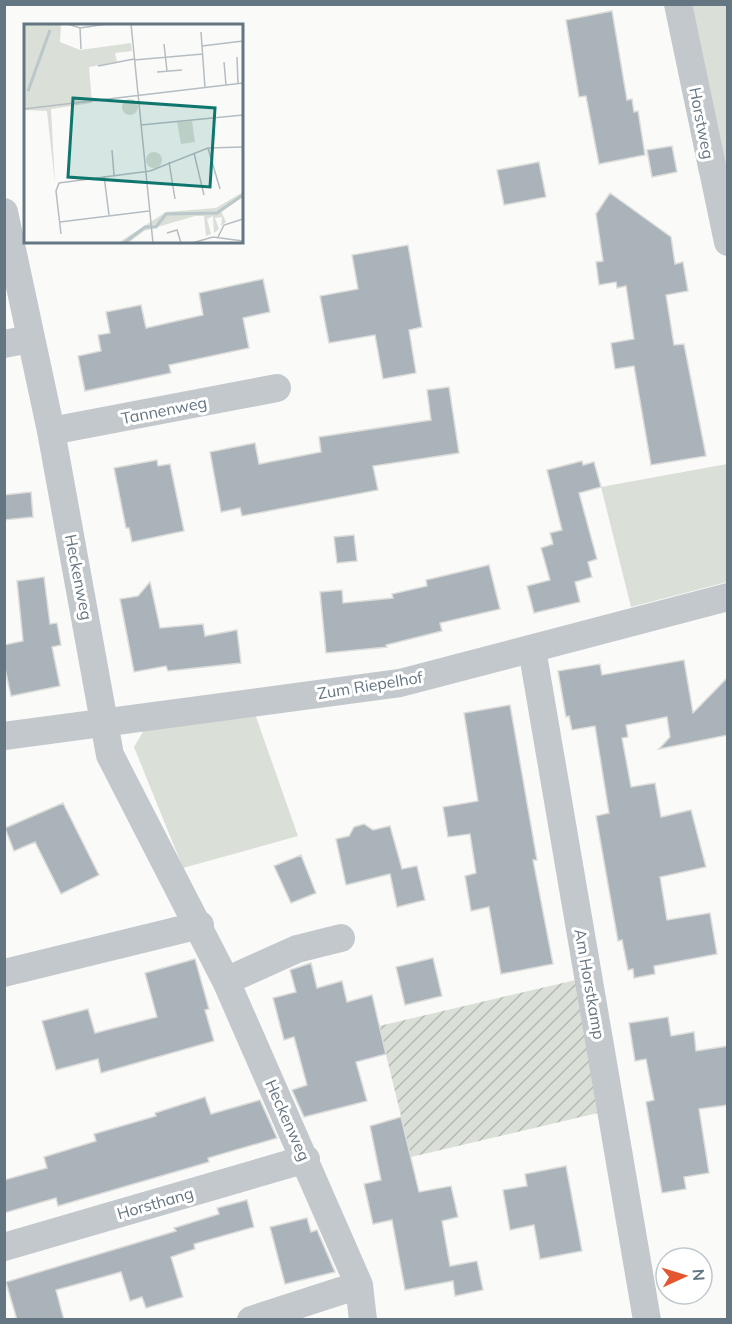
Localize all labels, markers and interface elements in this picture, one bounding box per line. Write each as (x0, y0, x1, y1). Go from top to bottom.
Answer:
inset map (24, 24, 243, 243)
street label: Horstweg (685, 85, 719, 161)
street label: Tannenweg (119, 392, 209, 428)
street label: Heckenweg (61, 532, 97, 622)
street label: Zum Riepelhof (316, 667, 425, 703)
street label: Am Horstkamp (570, 927, 610, 1041)
street label: Heckenweg (261, 1076, 315, 1164)
street label: Horsthang (114, 1183, 196, 1223)
north arrow (654, 1246, 714, 1306)
text: N (689, 1268, 709, 1282)

